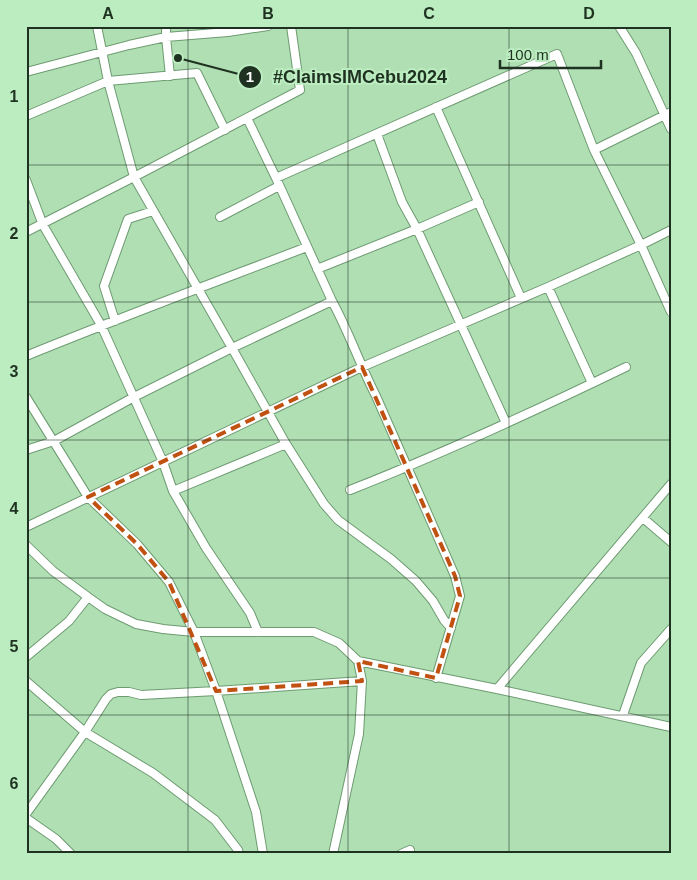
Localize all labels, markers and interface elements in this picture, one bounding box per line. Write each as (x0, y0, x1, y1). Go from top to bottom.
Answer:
text: A (102, 5, 114, 22)
text: B (262, 5, 274, 22)
text: C (423, 5, 435, 22)
text: D (583, 5, 595, 22)
scale bar (500, 38, 601, 70)
text: 100 m (507, 46, 549, 63)
callout: #ClaimsIMCebu2024 (238, 61, 457, 94)
text: #ClaimsIMCebu2024 (273, 67, 447, 87)
text: 1 (246, 68, 254, 85)
text: 1 (10, 88, 19, 105)
text: 2 (10, 225, 19, 242)
text: 3 (10, 363, 19, 380)
text: 4 (10, 500, 19, 517)
text: 5 (10, 638, 19, 655)
text: 6 (10, 775, 19, 792)

